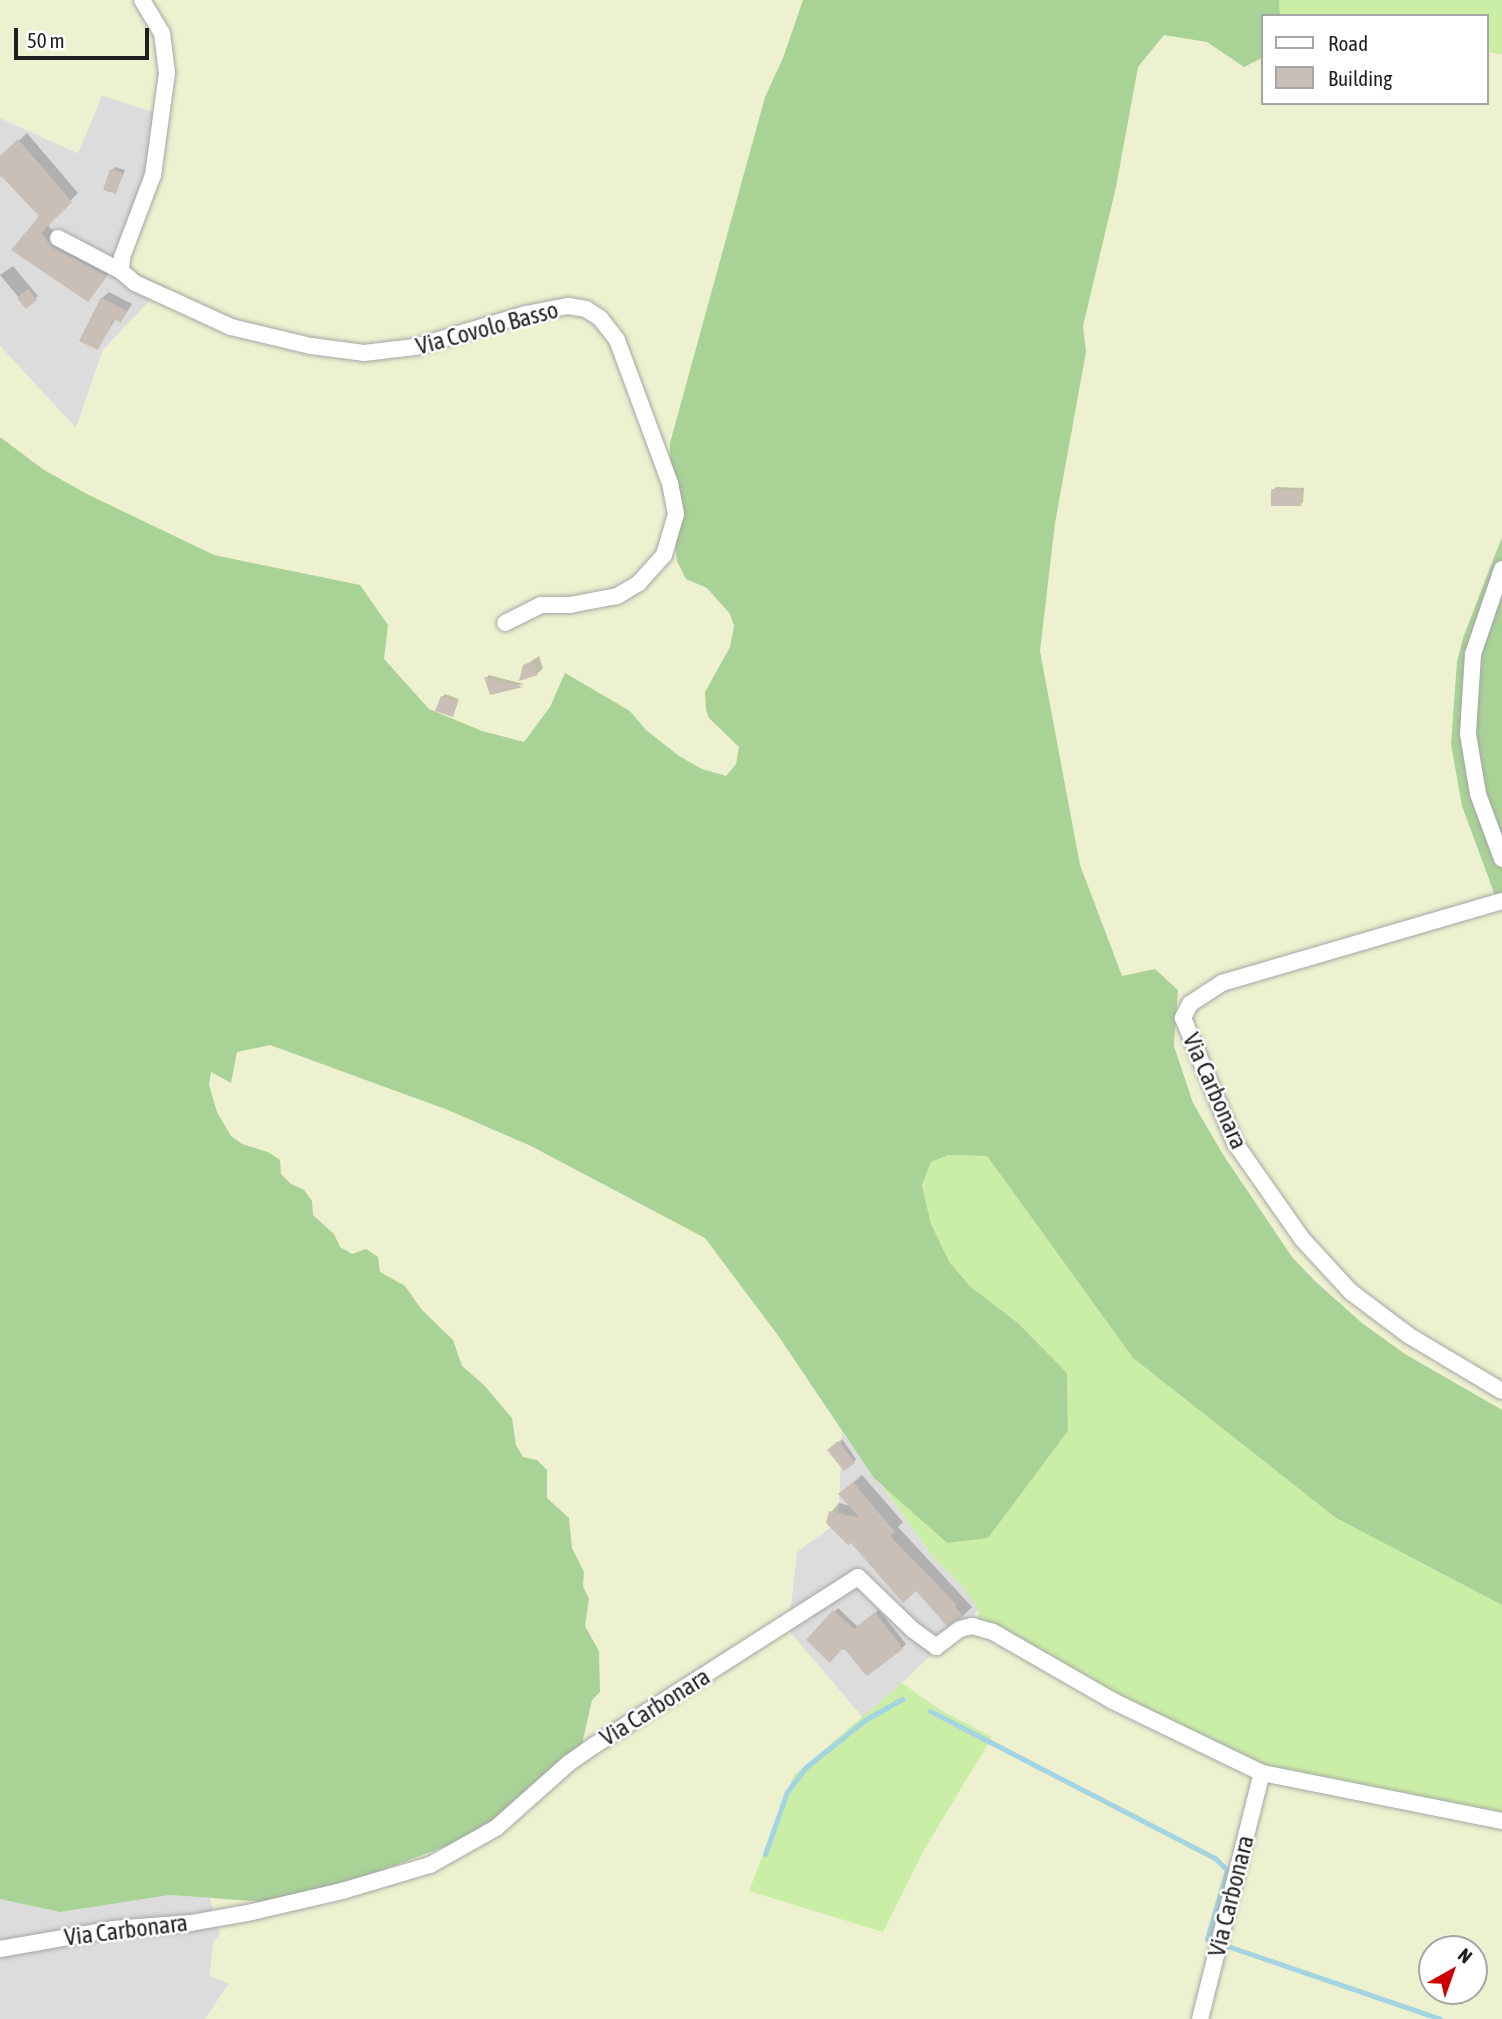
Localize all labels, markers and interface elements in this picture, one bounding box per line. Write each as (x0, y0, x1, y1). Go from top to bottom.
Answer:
scale bar (18, 14, 152, 58)
legend (1260, 14, 1488, 105)
text: 50 m (27, 28, 65, 52)
text: Road (1328, 31, 1368, 55)
text: Building (1328, 66, 1392, 90)
street label: Via Covolo Basso (413, 295, 561, 361)
street label: Via Carbonara (1177, 1029, 1253, 1153)
street label: Via Carbonara (595, 1662, 715, 1752)
street label: Via Carbonara (1202, 1832, 1260, 1960)
street label: Via Carbonara (63, 1908, 189, 1952)
north arrow (1418, 1935, 1488, 2005)
text: N (1454, 1943, 1477, 1967)

